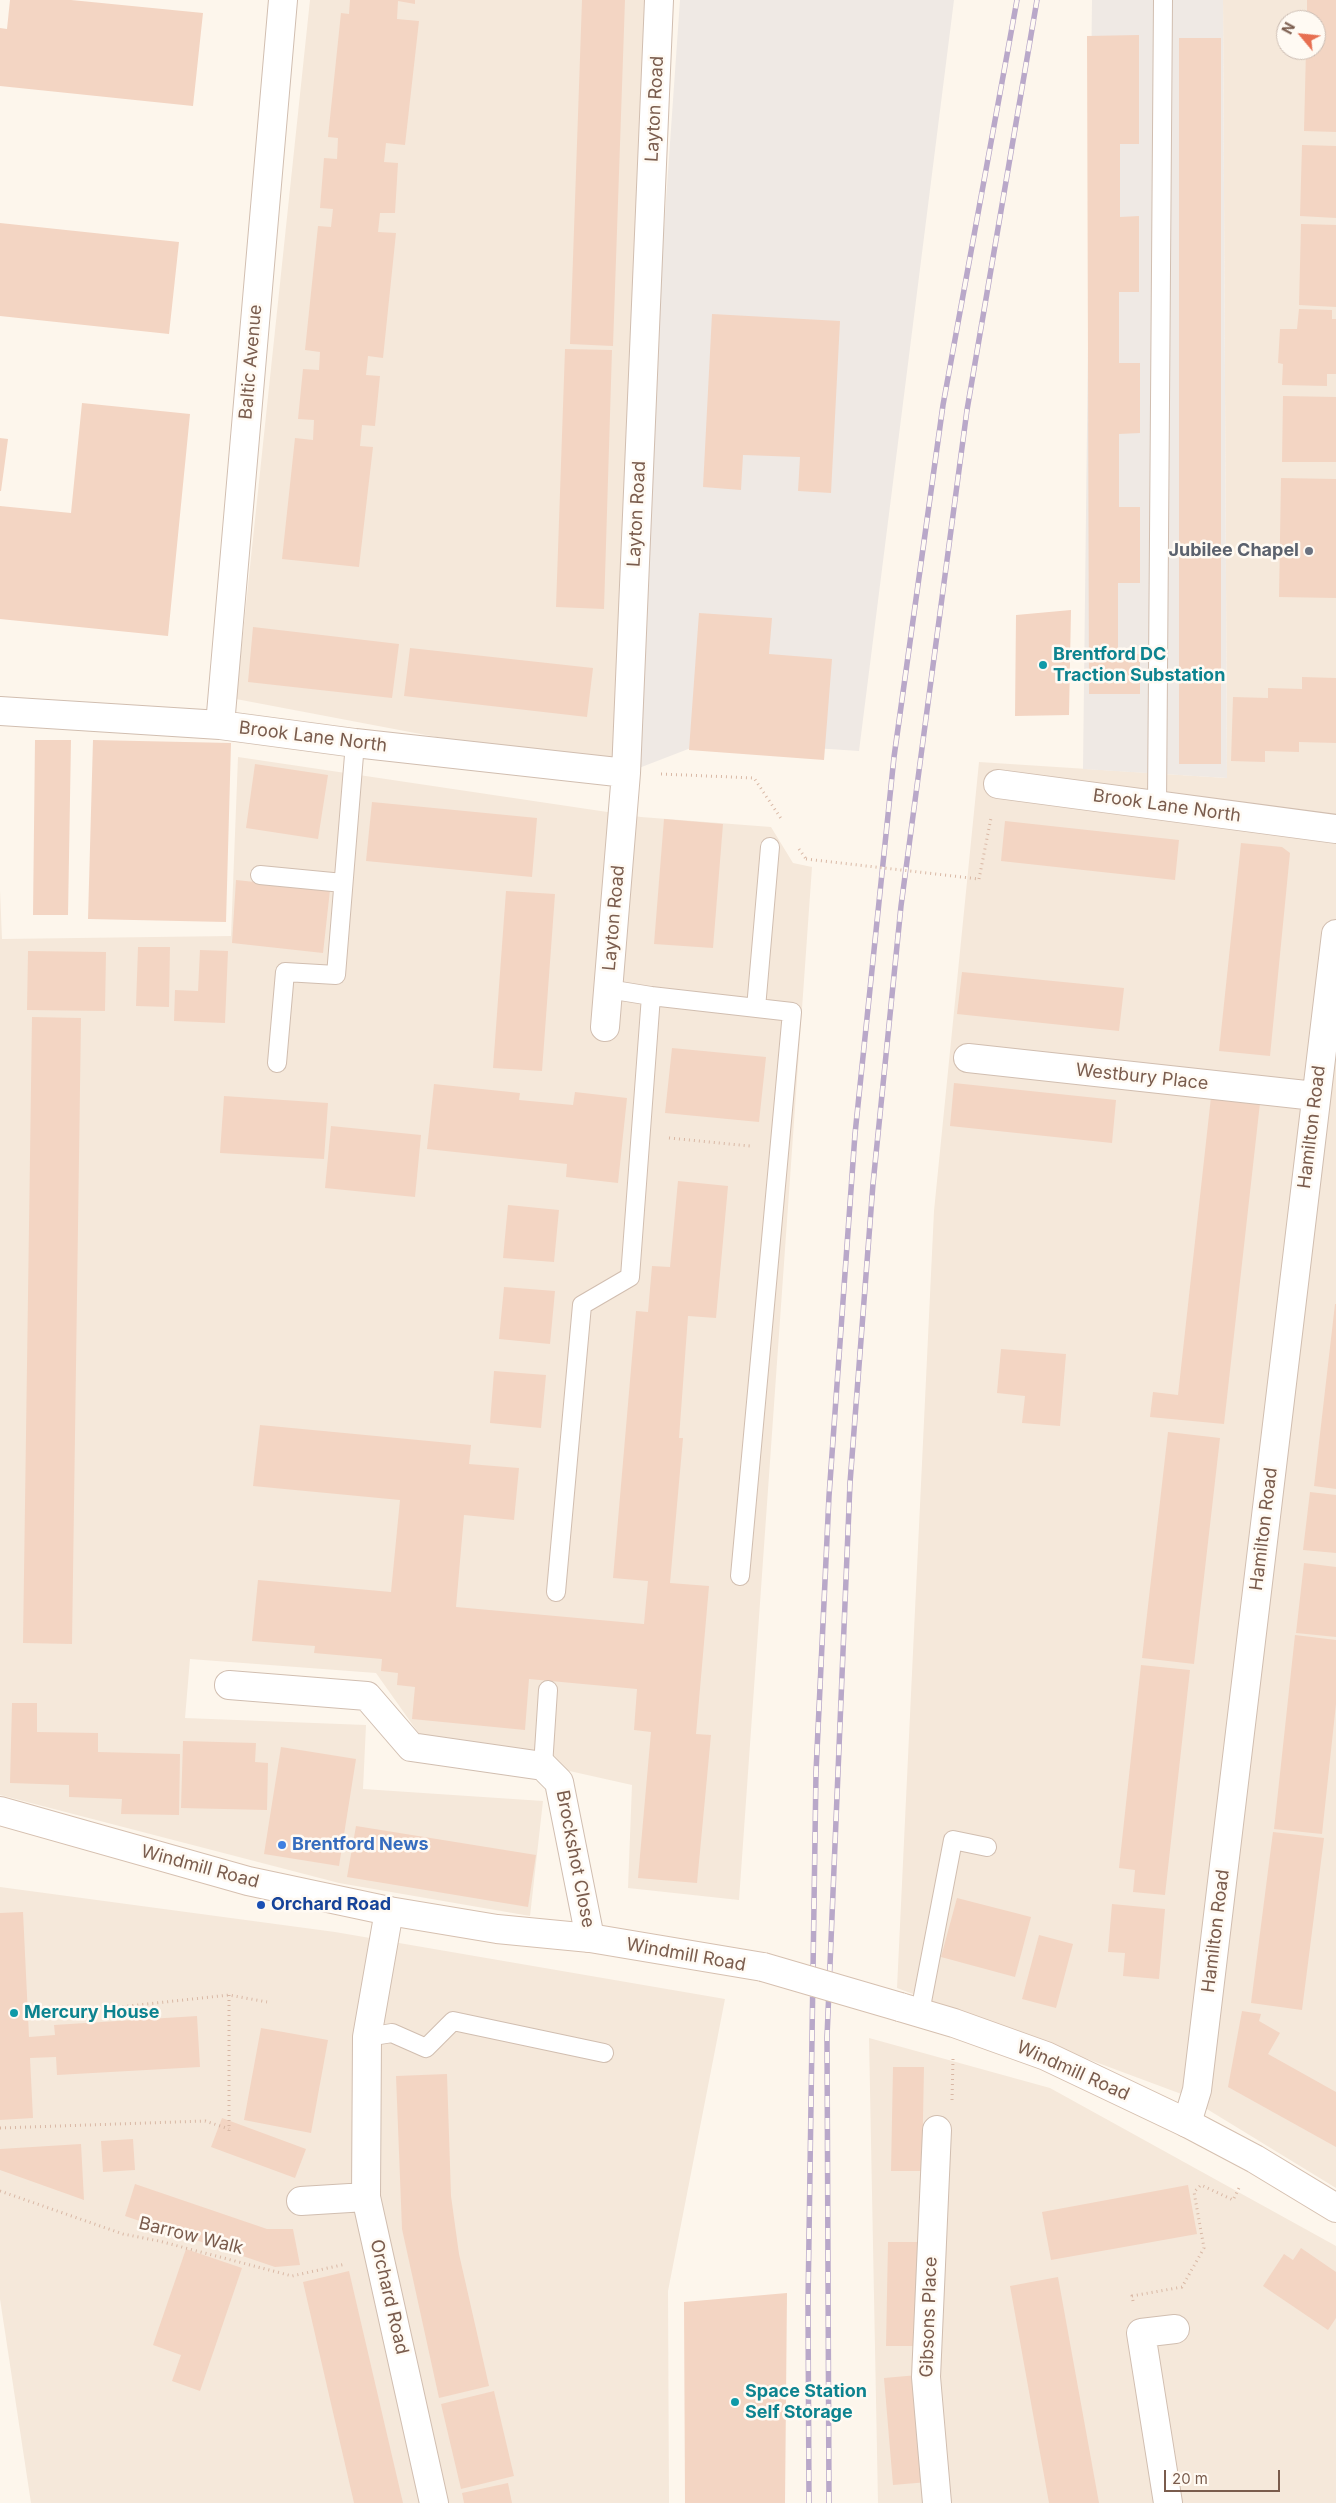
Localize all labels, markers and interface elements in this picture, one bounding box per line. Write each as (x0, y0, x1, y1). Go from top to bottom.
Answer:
north arrow (1276, 10, 1326, 60)
text: N (1278, 19, 1298, 37)
street label: Layton Road (641, 55, 669, 163)
street label: Baltic Avenue (235, 304, 267, 420)
street label: Layton Road (623, 460, 651, 568)
place label: Jubilee Chapel (1169, 540, 1299, 562)
marker: Jubilee Chapel (1303, 545, 1315, 557)
place label: Brentford DC Traction Substation (1053, 644, 1225, 686)
marker: Brentford DC Traction Substation (1037, 659, 1049, 671)
street label: Brook Lane North (238, 717, 388, 757)
street label: Brook Lane North (1092, 785, 1242, 827)
street label: Layton Road (599, 864, 629, 972)
street label: Westbury Place (1075, 1059, 1209, 1095)
street label: Hamilton Road (1294, 1064, 1330, 1190)
street label: Hamilton Road (1246, 1466, 1282, 1592)
street label: Brockshot Close (551, 1789, 599, 1929)
place label: Brentford News (292, 1834, 429, 1856)
marker: Brentford News (276, 1839, 288, 1851)
street label: Windmill Road (139, 1841, 261, 1893)
street label: Hamilton Road (1198, 1868, 1234, 1994)
place label: Orchard Road (271, 1894, 391, 1916)
marker: Orchard Road (255, 1899, 267, 1911)
street label: Windmill Road (625, 1934, 747, 1976)
place label: Mercury House (24, 2002, 159, 2024)
marker: Mercury House (8, 2007, 20, 2019)
street label: Windmill Road (1013, 2037, 1133, 2105)
street label: Barrow Walk (137, 2213, 245, 2259)
street label: Orchard Road (365, 2237, 413, 2357)
street label: Gibsons Place (916, 2256, 942, 2378)
place label: Space Station Self Storage (745, 2381, 867, 2424)
marker: Space Station Self Storage (729, 2396, 741, 2408)
scale bar (1166, 2460, 1282, 2492)
text: 20 m (1172, 2469, 1208, 2488)

